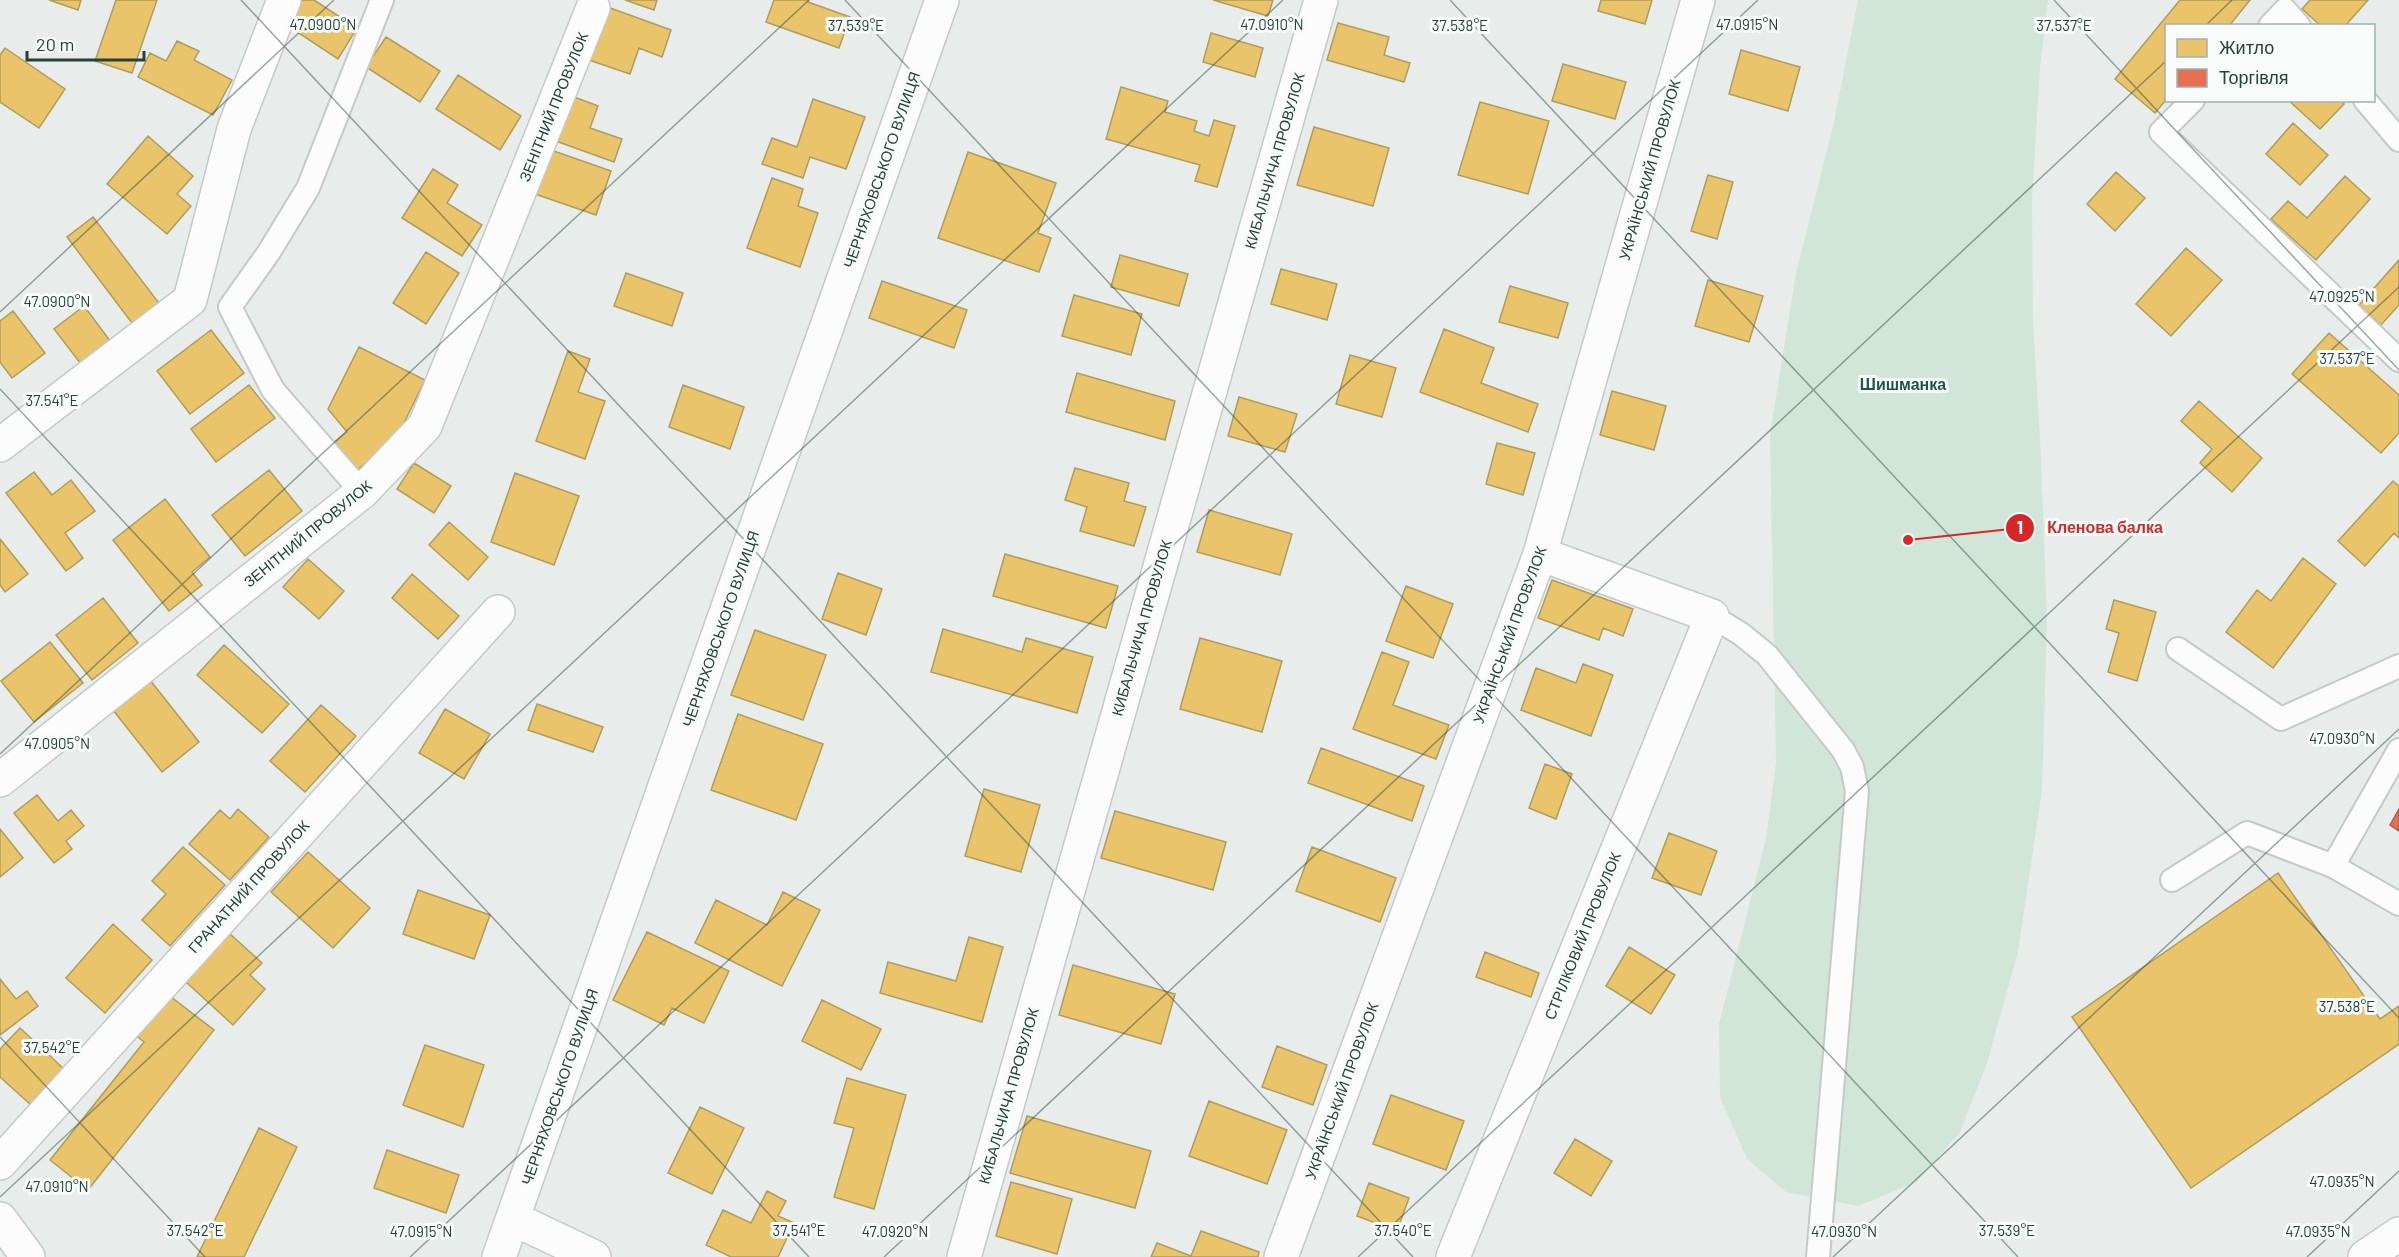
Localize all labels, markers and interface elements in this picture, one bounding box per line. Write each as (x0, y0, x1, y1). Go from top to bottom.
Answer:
text: 47.0900°N (290, 15, 357, 33)
text: 47.0910°N (1240, 15, 1304, 33)
text: 47.0915°N (1716, 15, 1778, 33)
text: 37.539°E (828, 16, 884, 34)
text: 37.538°E (1432, 16, 1488, 34)
text: 37.537°E (2036, 16, 2092, 34)
scale bar (27, 24, 144, 62)
legend (2165, 24, 2375, 102)
street label: ЗЕНІТНИЙ ПРОВУЛОК (515, 29, 591, 184)
text: 20 m (36, 33, 74, 55)
text: Житло (2219, 36, 2274, 58)
text: Торгівля (2219, 66, 2289, 88)
street label: ЧЕРНЯХОВСЬКОГО ВУЛИЦЯ (839, 69, 923, 270)
street label: КИБАЛЬЧИЧА ПРОВУЛОК (1240, 70, 1308, 251)
street label: УКРАЇНСЬКИЙ ПРОВУЛОК (1615, 77, 1684, 262)
text: 47.0925°N (2309, 287, 2375, 305)
text: 47.0900°N (24, 292, 91, 310)
text: 37.537°E (2319, 349, 2375, 367)
district label: Шишманка (1860, 374, 1946, 393)
text: 37.541°E (26, 391, 78, 409)
street label: ЗЕНІТНИЙ ПРОВУЛОК (240, 476, 375, 590)
callout: Кленова балка (2005, 511, 2175, 545)
text: 1 (2017, 516, 2023, 538)
text: Кленова балка (2047, 517, 2163, 536)
street label: ЧЕРНЯХОВСЬКОГО ВУЛИЦЯ (678, 528, 762, 729)
street label: КИБАЛЬЧИЧА ПРОВУЛОК (1107, 537, 1175, 718)
street label: УКРАЇНСЬКИЙ ПРОВУЛОК (1469, 543, 1550, 726)
text: 47.0930°N (2309, 729, 2375, 747)
text: 47.0905°N (24, 734, 90, 752)
street label: ГРАНАТНИЙ ПРОВУЛОК (184, 816, 313, 956)
street label: СТРІЛКОВИЙ ПРОВУЛОК (1540, 849, 1624, 1022)
street label: ЧЕРНЯХОВСЬКОГО ВУЛИЦЯ (517, 986, 601, 1187)
text: 37.538°E (2319, 997, 2375, 1015)
street label: УКРАЇНСЬКИЙ ПРОВУЛОК (1301, 999, 1382, 1182)
street label: КИБАЛЬЧИЧА ПРОВУЛОК (974, 1005, 1042, 1186)
text: 37.542°E (23, 1038, 81, 1056)
text: 47.0935°N (2309, 1172, 2375, 1190)
text: 47.0910°N (25, 1177, 89, 1195)
text: 37.542°E (166, 1221, 224, 1239)
text: 37.541°E (773, 1221, 825, 1239)
text: 37.540°E (1374, 1221, 1432, 1239)
text: 37.539°E (1979, 1221, 2035, 1239)
text: 47.0915°N (390, 1222, 452, 1240)
text: 47.0920°N (862, 1222, 928, 1240)
text: 47.0930°N (1811, 1222, 1877, 1240)
text: 47.0935°N (2285, 1222, 2351, 1240)

